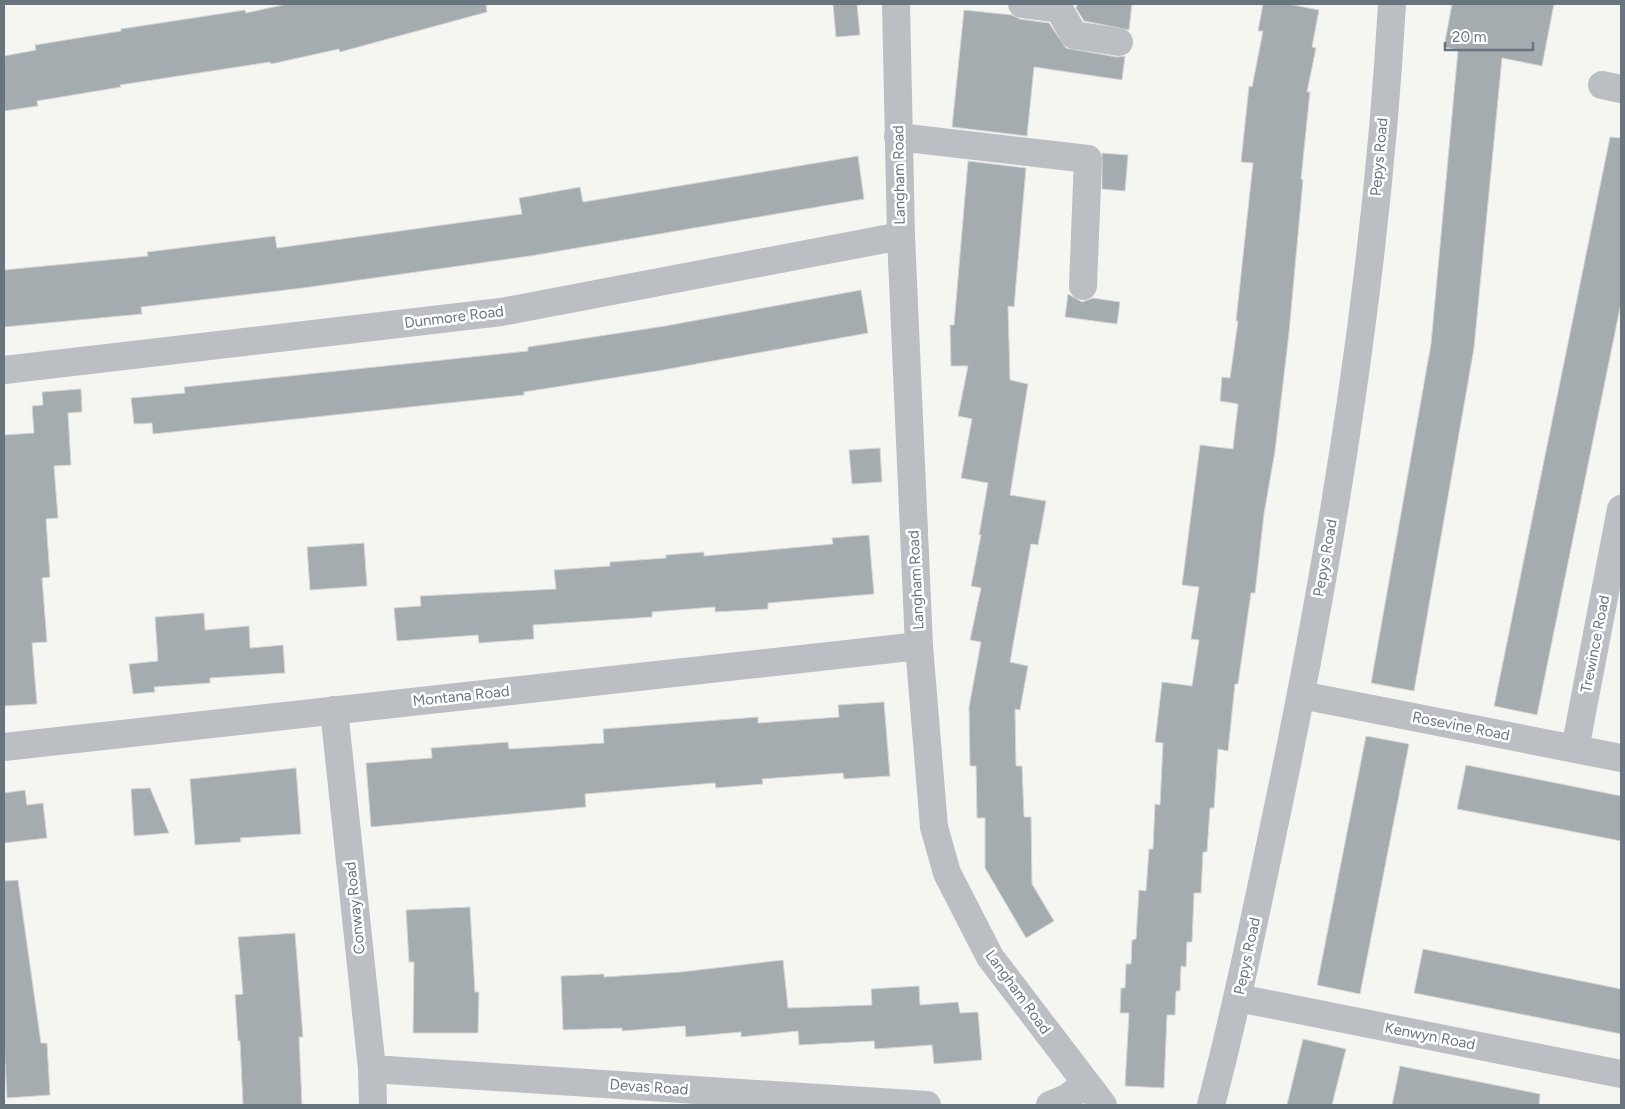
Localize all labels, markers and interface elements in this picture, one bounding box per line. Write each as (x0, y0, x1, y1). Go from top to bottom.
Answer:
scale bar (1445, 20, 1532, 52)
text: 20 m (1452, 28, 1486, 46)
street label: Pepys Road (1367, 117, 1391, 197)
street label: Langham Road (889, 125, 909, 225)
street label: Dunmore Road (403, 302, 505, 332)
street label: Pepys Road (1309, 518, 1341, 598)
street label: Langham Road (904, 530, 928, 630)
street label: Trewince Road (1577, 594, 1613, 694)
street label: Montana Road (412, 682, 510, 710)
street label: Rosevine Road (1411, 708, 1511, 744)
street label: Conway Road (341, 861, 369, 955)
street label: Pepys Road (1230, 916, 1264, 996)
street label: Langham Road (981, 946, 1055, 1038)
street label: Kenwyn Road (1383, 1018, 1477, 1054)
street label: Devas Road (609, 1075, 689, 1099)

